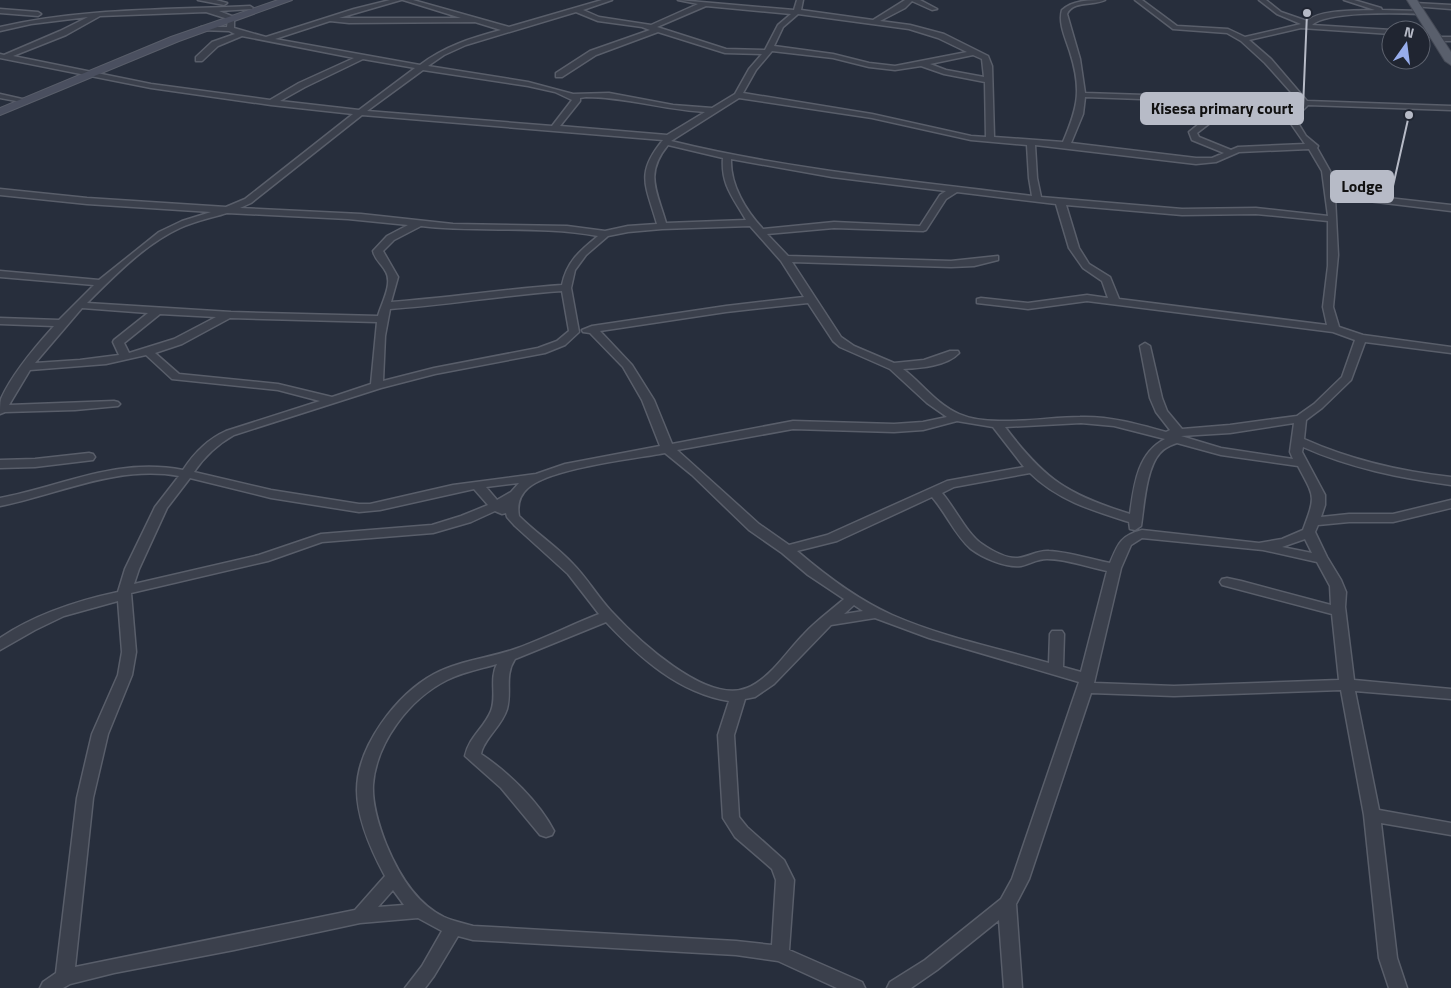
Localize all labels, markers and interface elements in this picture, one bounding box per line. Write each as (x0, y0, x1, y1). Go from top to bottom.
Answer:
north arrow (1381, 20, 1431, 70)
text: N (1402, 21, 1417, 43)
callout: Kisesa primary court (1141, 93, 1303, 124)
text: Kisesa primary court (1151, 96, 1293, 120)
callout: Lodge (1331, 171, 1393, 202)
text: Lodge (1341, 174, 1383, 198)

